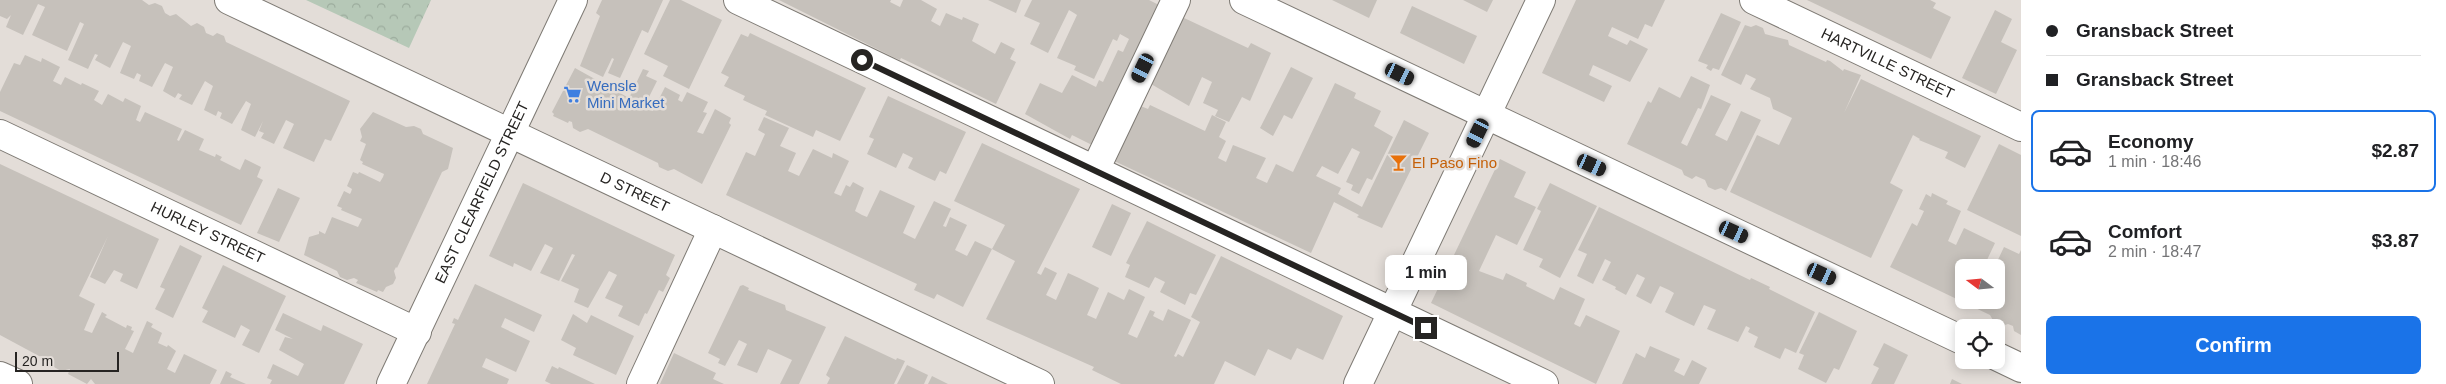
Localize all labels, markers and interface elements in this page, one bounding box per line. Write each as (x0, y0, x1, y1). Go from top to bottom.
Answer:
text: Gransback Street (2076, 20, 2233, 41)
street label: HARTVILLE STREET (1819, 24, 1957, 102)
route start (851, 49, 873, 71)
car (1129, 51, 1156, 85)
car (1383, 61, 1416, 87)
text: Gransback Street (2076, 69, 2233, 90)
place label: Wensle Mini Market (587, 77, 665, 111)
supermarket icon: Wensle Mini Market (563, 85, 583, 105)
street label: EAST CLEARFIELD STREET (431, 99, 532, 286)
car (1464, 116, 1491, 150)
icon: car (2048, 129, 2093, 174)
text: Economy (2108, 131, 2194, 152)
text: $2.87 (2371, 140, 2419, 161)
car (1575, 152, 1608, 178)
bar icon: El Paso Fino (1388, 153, 1408, 173)
text: 1 min · 18:46 (2108, 153, 2201, 170)
place label: El Paso Fino (1412, 154, 1497, 171)
street label: D STREET (598, 168, 672, 215)
street label: HURLEY STREET (148, 198, 268, 266)
car (1717, 219, 1750, 245)
icon: car (2048, 219, 2093, 264)
text: Comfort (2108, 221, 2182, 242)
text: $3.87 (2371, 230, 2419, 251)
text: 2 min · 18:47 (2108, 243, 2201, 260)
callout: 1 min (1385, 255, 1467, 290)
north arrow (1955, 259, 2005, 309)
map controls (1955, 259, 2005, 369)
car (1805, 261, 1838, 287)
text: 1 min (1405, 264, 1447, 281)
button: Confirm (2046, 316, 2421, 374)
route end (1415, 317, 1437, 339)
button: locate (1955, 319, 2005, 369)
scale bar (15, 349, 119, 372)
text: 20 m (22, 353, 53, 369)

